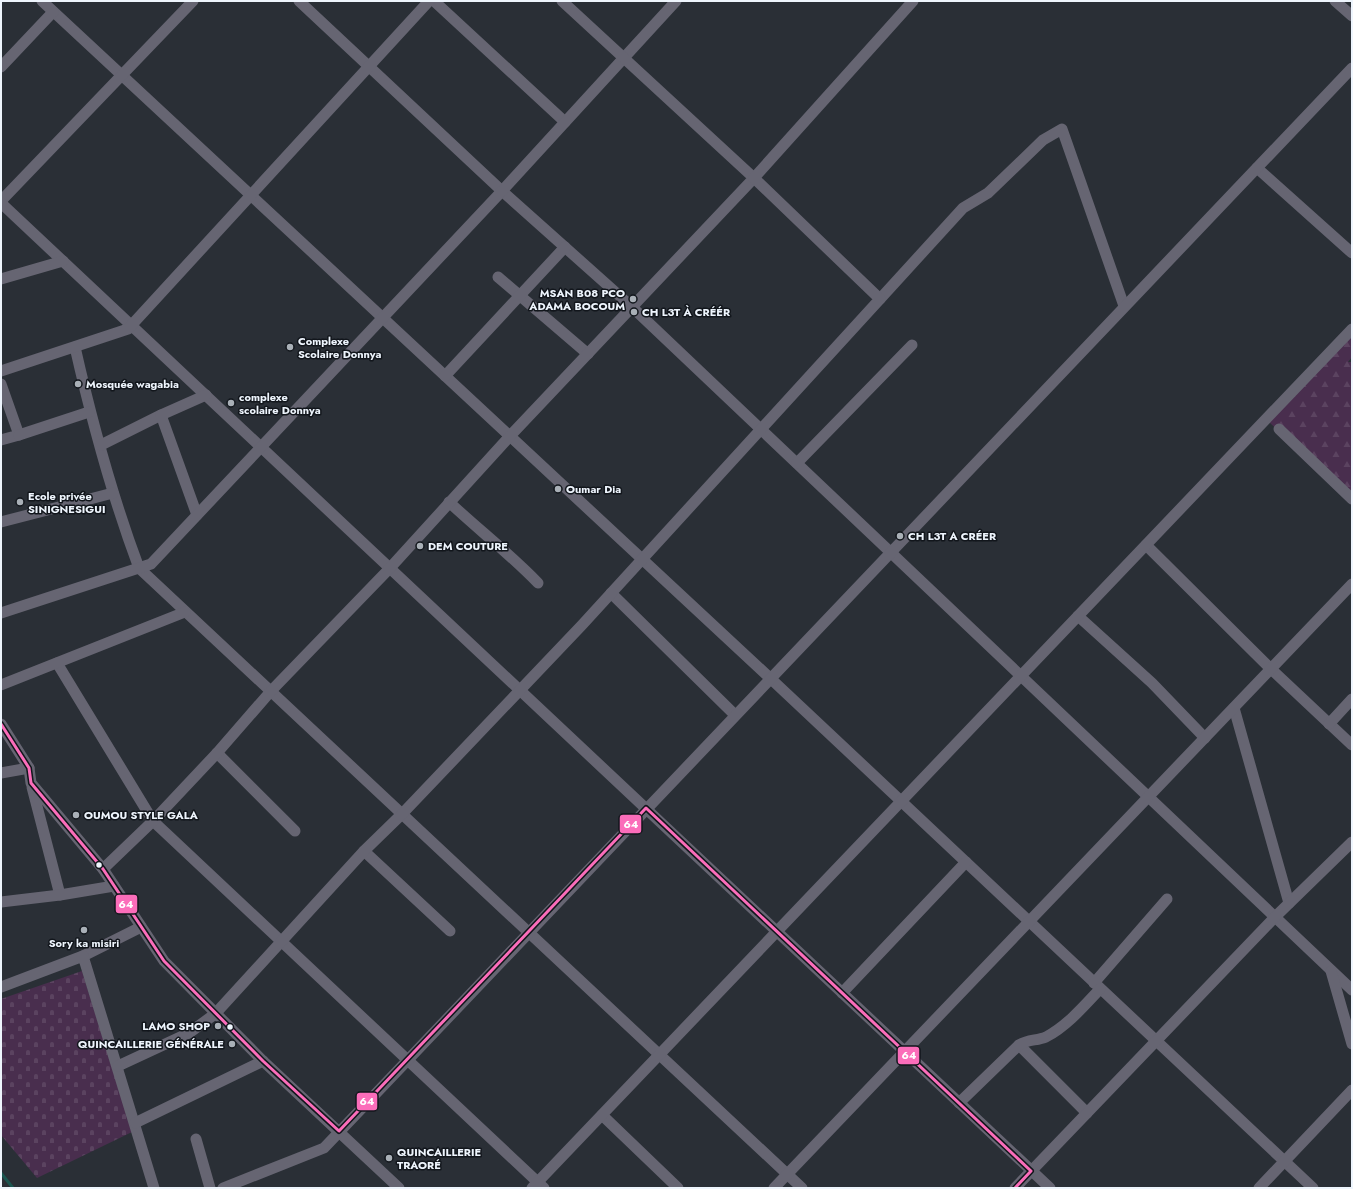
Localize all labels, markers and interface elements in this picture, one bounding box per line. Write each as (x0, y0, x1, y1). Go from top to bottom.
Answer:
place label: MSAN B08 PCO ADAMA BOCOUM (528, 285, 625, 314)
marker: MSAN B08 PCO ADAMA BOCOUM (628, 294, 638, 304)
place label: CH L3T À CRÉÉR (642, 304, 731, 320)
marker: CH L3T À CRÉÉR (629, 307, 639, 317)
place label: Complexe Scolaire Donnya (298, 333, 382, 362)
marker: Complexe Scolaire Donnya (285, 342, 295, 352)
place label: Mosquée wagabia (86, 376, 179, 392)
marker: Mosquée wagabia (73, 379, 83, 389)
place label: complexe scolaire Donnya (239, 389, 321, 418)
marker: complexe scolaire Donnya (226, 398, 236, 408)
place label: Oumar Dia (566, 481, 621, 497)
marker: Oumar Dia (553, 484, 563, 494)
place label: Ecole privée SINIGNESIGUI (28, 488, 106, 517)
marker: Ecole privée SINIGNESIGUI (15, 497, 25, 507)
place label: CH L3T A CRÉER (908, 528, 997, 544)
marker: CH L3T A CRÉER (895, 531, 905, 541)
place label: DEM COUTURE (428, 538, 508, 554)
marker: DEM COUTURE (415, 541, 425, 551)
place label: OUMOU STYLE GALA (84, 807, 199, 823)
marker: OUMOU STYLE GALA (71, 810, 81, 820)
line badge: 64 (619, 814, 642, 834)
text: 64 (623, 816, 639, 832)
unlabelled marker (94, 860, 104, 870)
line badge: 64 (115, 894, 138, 914)
text: 64 (118, 896, 134, 912)
marker: Sory ka misiri (79, 925, 89, 935)
place label: Sory ka misiri (49, 935, 119, 951)
place label: LAMO SHOP (142, 1018, 210, 1034)
marker: LAMO SHOP (213, 1021, 223, 1031)
unlabelled marker (225, 1022, 235, 1032)
place label: QUINCAILLERIE GÉNÉRALE (78, 1036, 224, 1052)
marker: QUINCAILLERIE GÉNÉRALE (227, 1039, 237, 1049)
line badge: 64 (897, 1046, 920, 1065)
text: 64 (901, 1047, 917, 1063)
line badge: 64 (356, 1092, 378, 1111)
text: 64 (359, 1093, 375, 1109)
place label: QUINCAILLERIE TRAORÉ (397, 1144, 481, 1173)
marker: QUINCAILLERIE TRAORÉ (384, 1153, 394, 1163)

